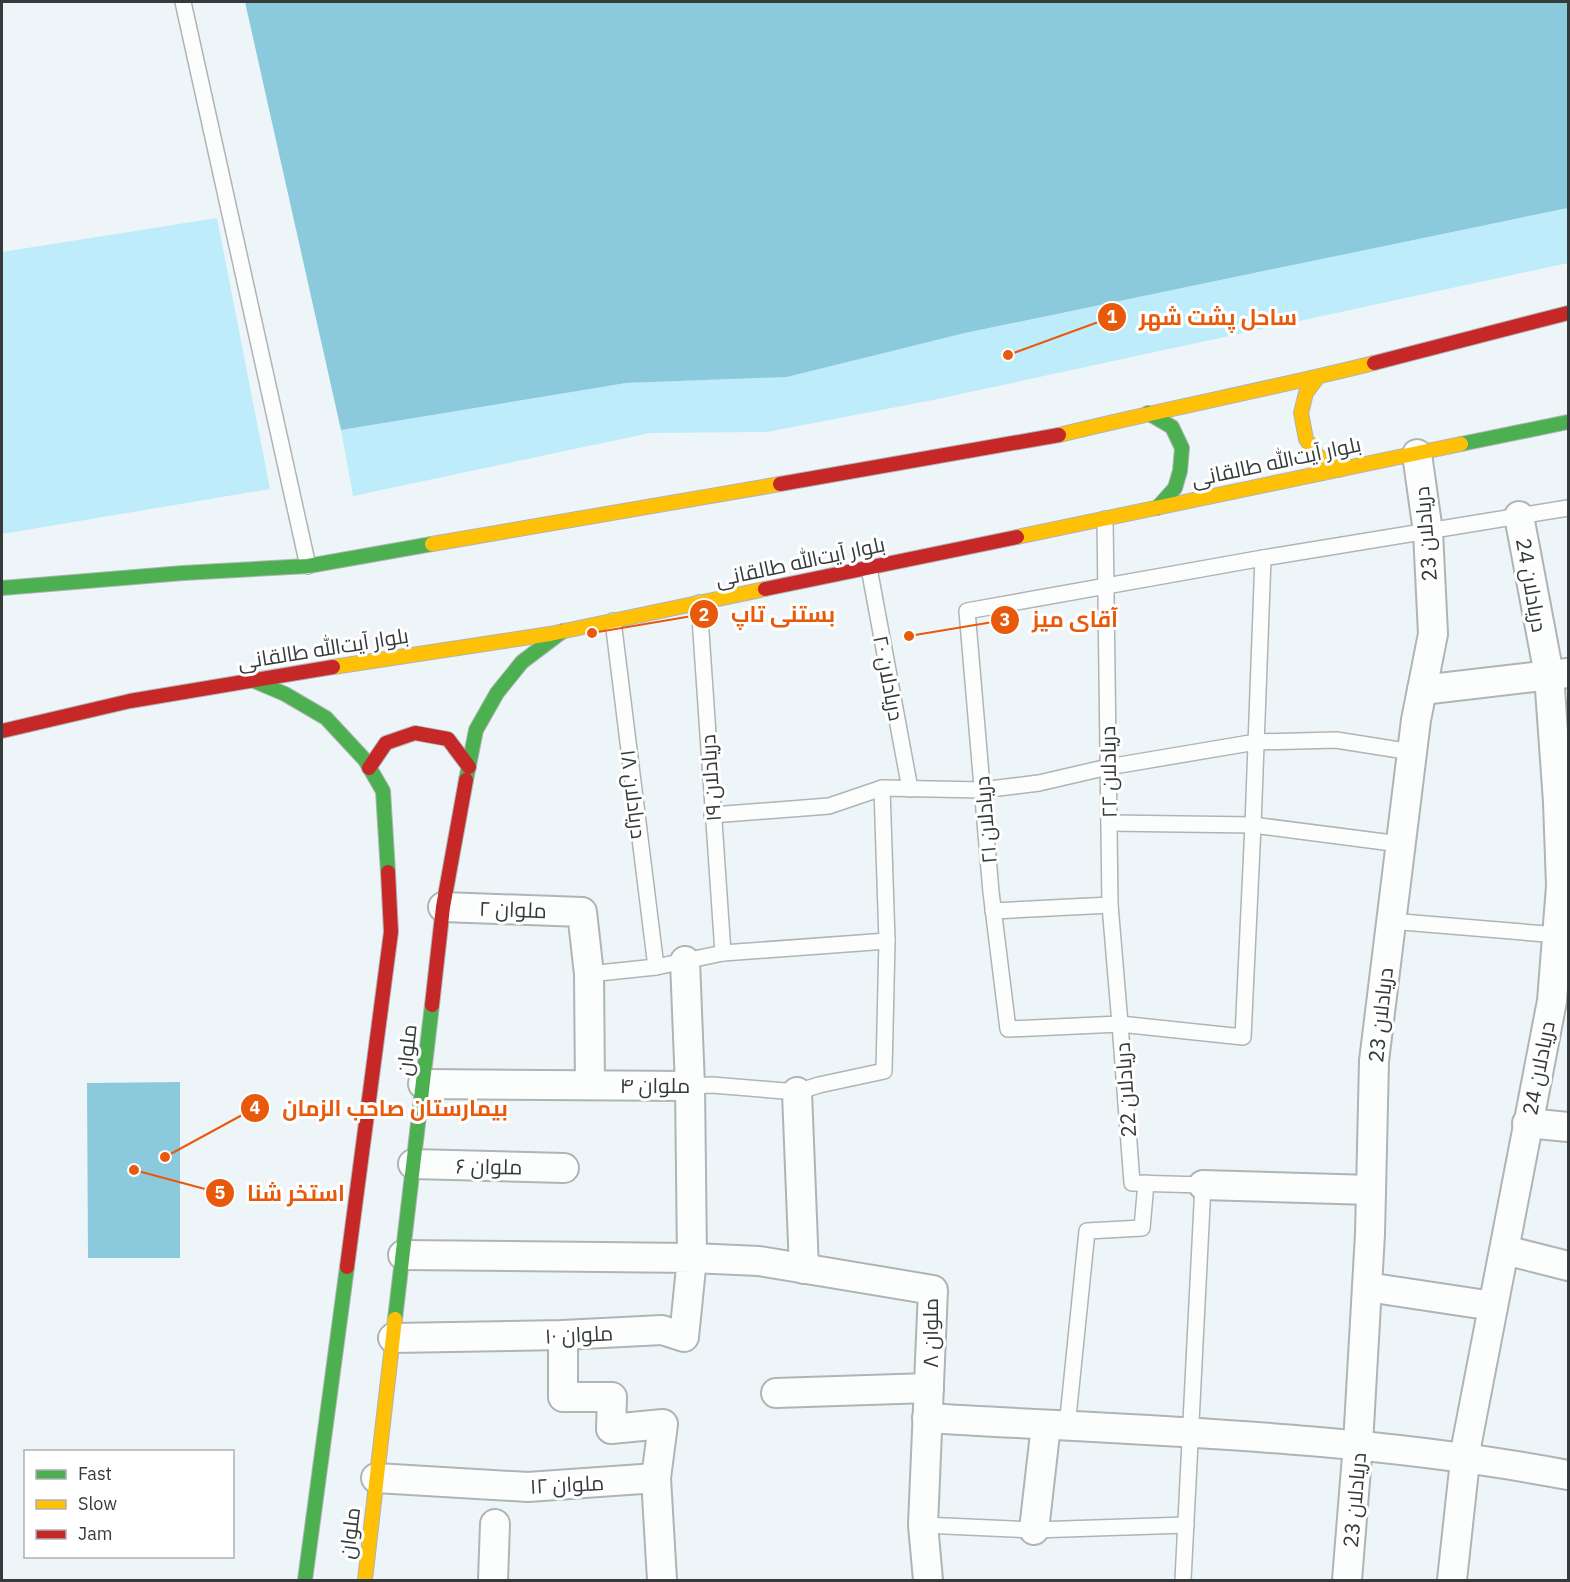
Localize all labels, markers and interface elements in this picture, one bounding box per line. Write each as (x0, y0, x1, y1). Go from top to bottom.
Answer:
callout: ساحل پشت شهر (1097, 297, 1309, 337)
text: ساحل پشت شهر (1138, 302, 1297, 333)
text: 1 (1107, 305, 1118, 328)
street label: بلوار آیت‌الله طالقانی (1189, 429, 1363, 493)
street label: دریادلان 23 (1407, 485, 1443, 583)
street label: بلوار آیت‌الله طالقانی (713, 529, 887, 593)
street label: دریادلان 24 (1510, 536, 1554, 634)
callout: بستنی تاپ (689, 594, 847, 634)
text: بستنی تاپ (731, 599, 835, 630)
callout: آقای میز (990, 600, 1130, 640)
text: 2 (699, 603, 709, 626)
text: آقای میز (1031, 604, 1118, 633)
text: 3 (1000, 608, 1010, 631)
street label: بلوار آیت‌الله طالقانی (235, 621, 411, 675)
street label: دریادلان ۲۰ (867, 633, 911, 723)
street label: دریادلان ۲۲ (1093, 726, 1123, 818)
street label: دریادلان ۱۹ (693, 733, 727, 823)
street label: دریادلان ۱۸ (615, 748, 653, 840)
street label: دریادلان ۲۱ (967, 775, 1003, 865)
street label: ملوان ۲ (479, 894, 547, 924)
street label: دریادلان 23 (1361, 966, 1399, 1064)
street label: دریادلان 24 (1515, 1019, 1561, 1117)
street label: ملوان (389, 1023, 423, 1077)
street label: دریادلان 22 (1108, 1041, 1142, 1139)
street label: ملوان ۴ (620, 1071, 690, 1099)
callout: بیمارستان صاحب الزمان (240, 1088, 519, 1128)
text: بیمارستان صاحب الزمان (282, 1093, 508, 1122)
text: 4 (250, 1096, 261, 1119)
street label: ملوان ۶ (455, 1151, 523, 1181)
callout: استخر شنا (205, 1173, 357, 1213)
text: استخر شنا (247, 1178, 345, 1207)
text: 5 (215, 1181, 226, 1204)
street label: ملوان ۸ (916, 1298, 944, 1368)
street label: ملوان ۱۰ (544, 1318, 614, 1350)
legend (24, 1450, 234, 1558)
street label: دریادلان 23 (1336, 1451, 1372, 1549)
text: Fast (78, 1462, 112, 1485)
street label: ملوان ۱۲ (529, 1468, 605, 1500)
text: Slow (78, 1492, 117, 1515)
street label: ملوان (332, 1506, 366, 1560)
text: Jam (78, 1522, 113, 1545)

